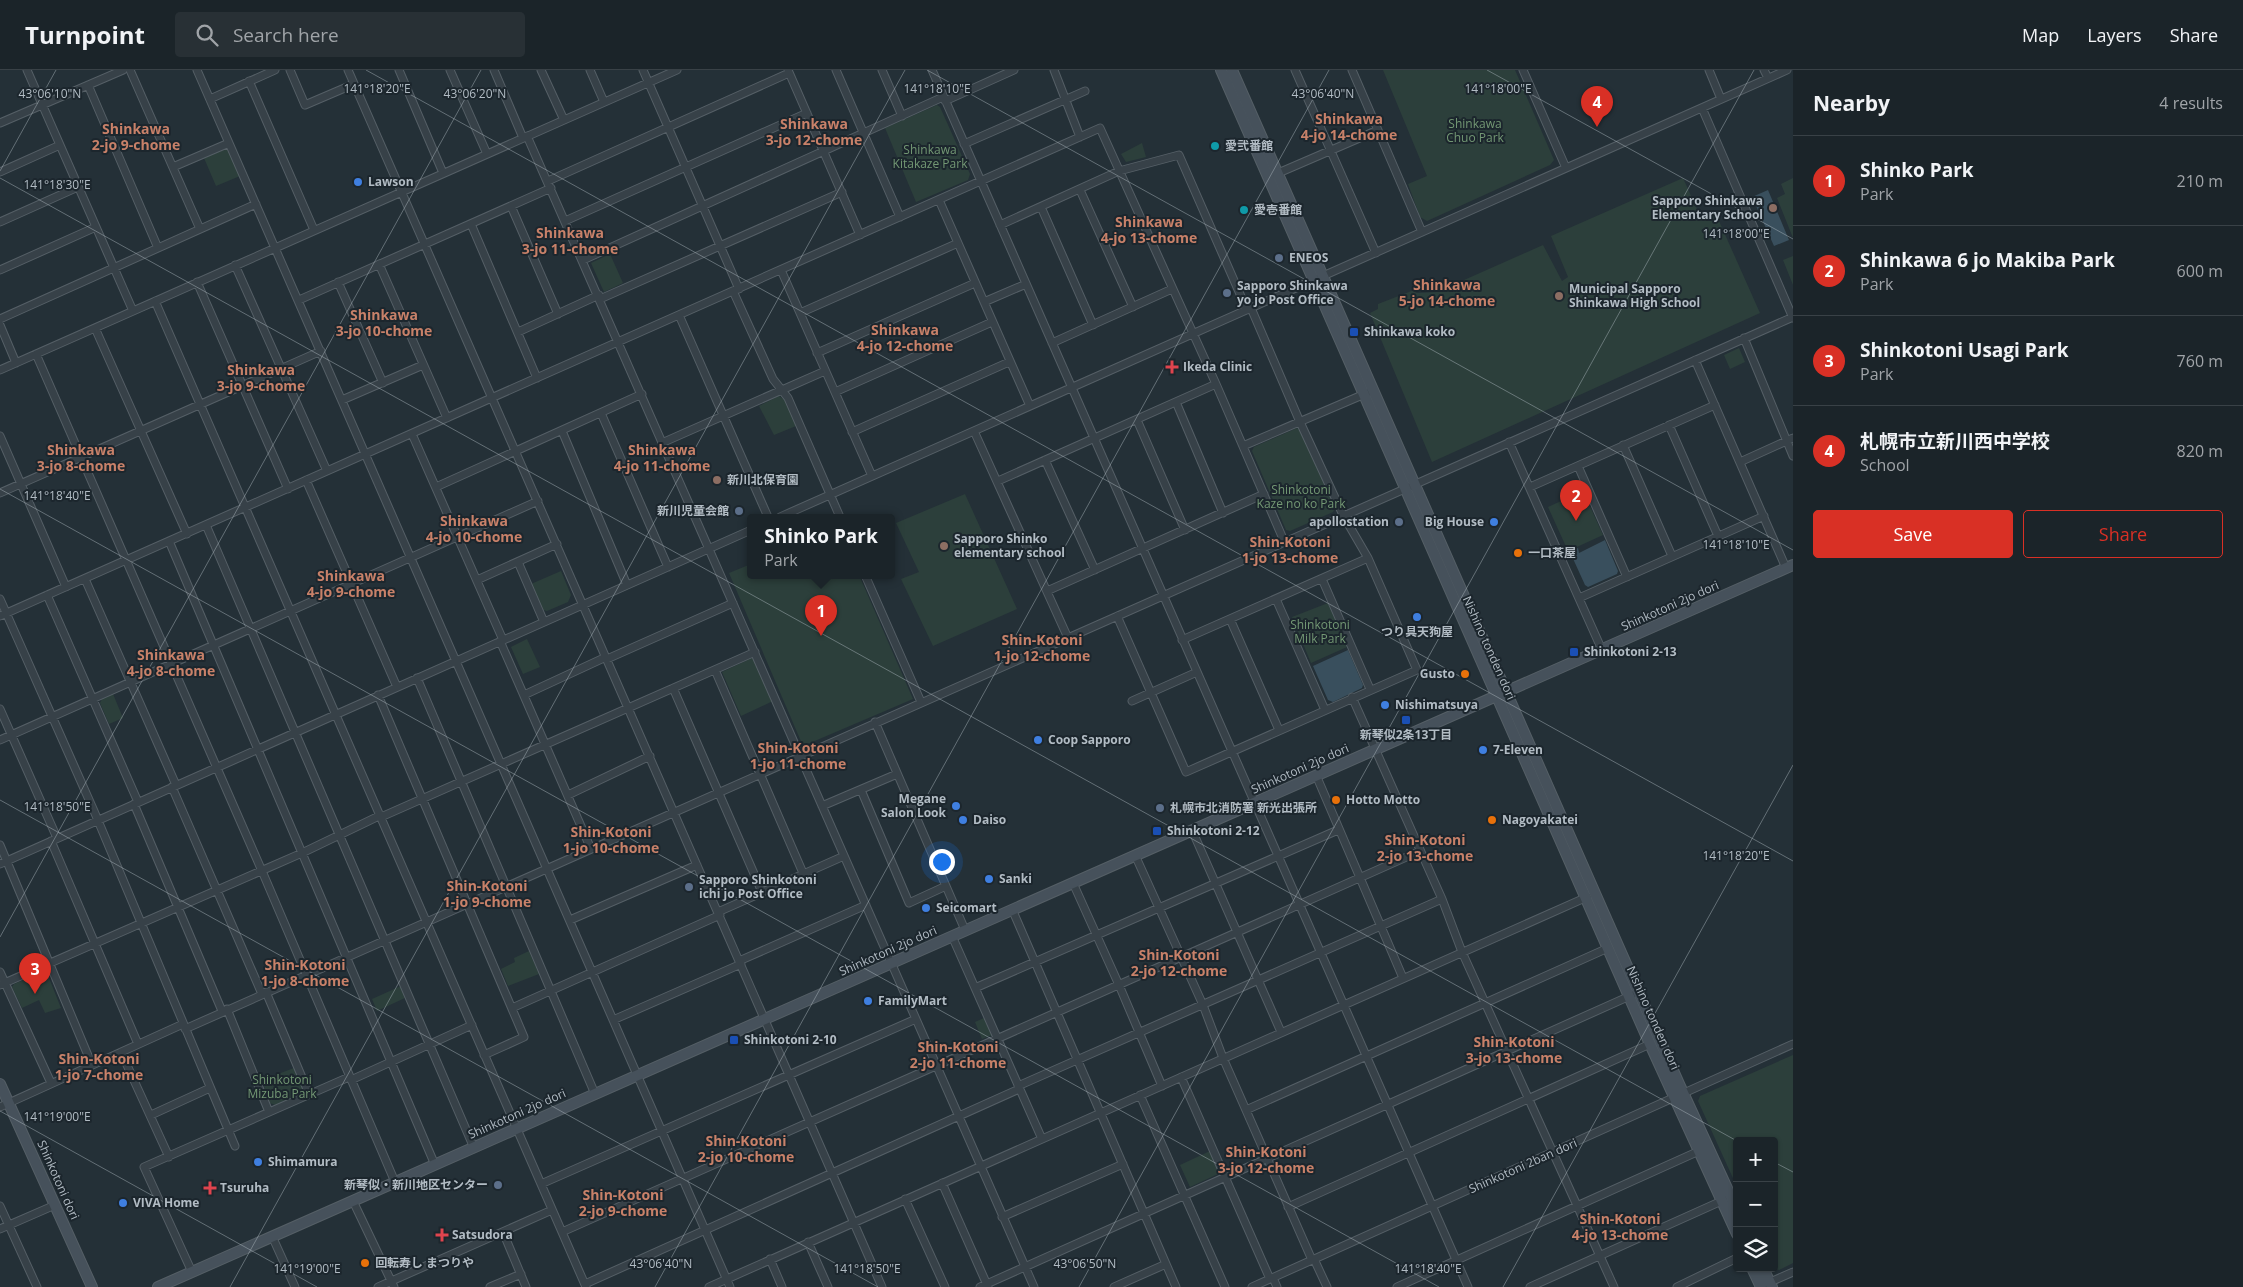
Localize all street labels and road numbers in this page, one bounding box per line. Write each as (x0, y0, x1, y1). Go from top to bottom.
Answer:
street label: Shinkotoni 2jo dori (1618, 576, 1721, 635)
street label: Nishino tonden dori (1459, 593, 1520, 702)
street label: Shinkotoni 2jo dori (1248, 739, 1351, 798)
street label: Shinkotoni 2jo dori (836, 921, 939, 980)
street label: Nishino tonden dori (1623, 963, 1684, 1072)
street label: Shinkotoni 2jo dori (465, 1084, 568, 1143)
street label: Shinkotoni 2ban dori (1466, 1134, 1580, 1197)
street label: Shinkotoni dori (33, 1137, 84, 1222)

